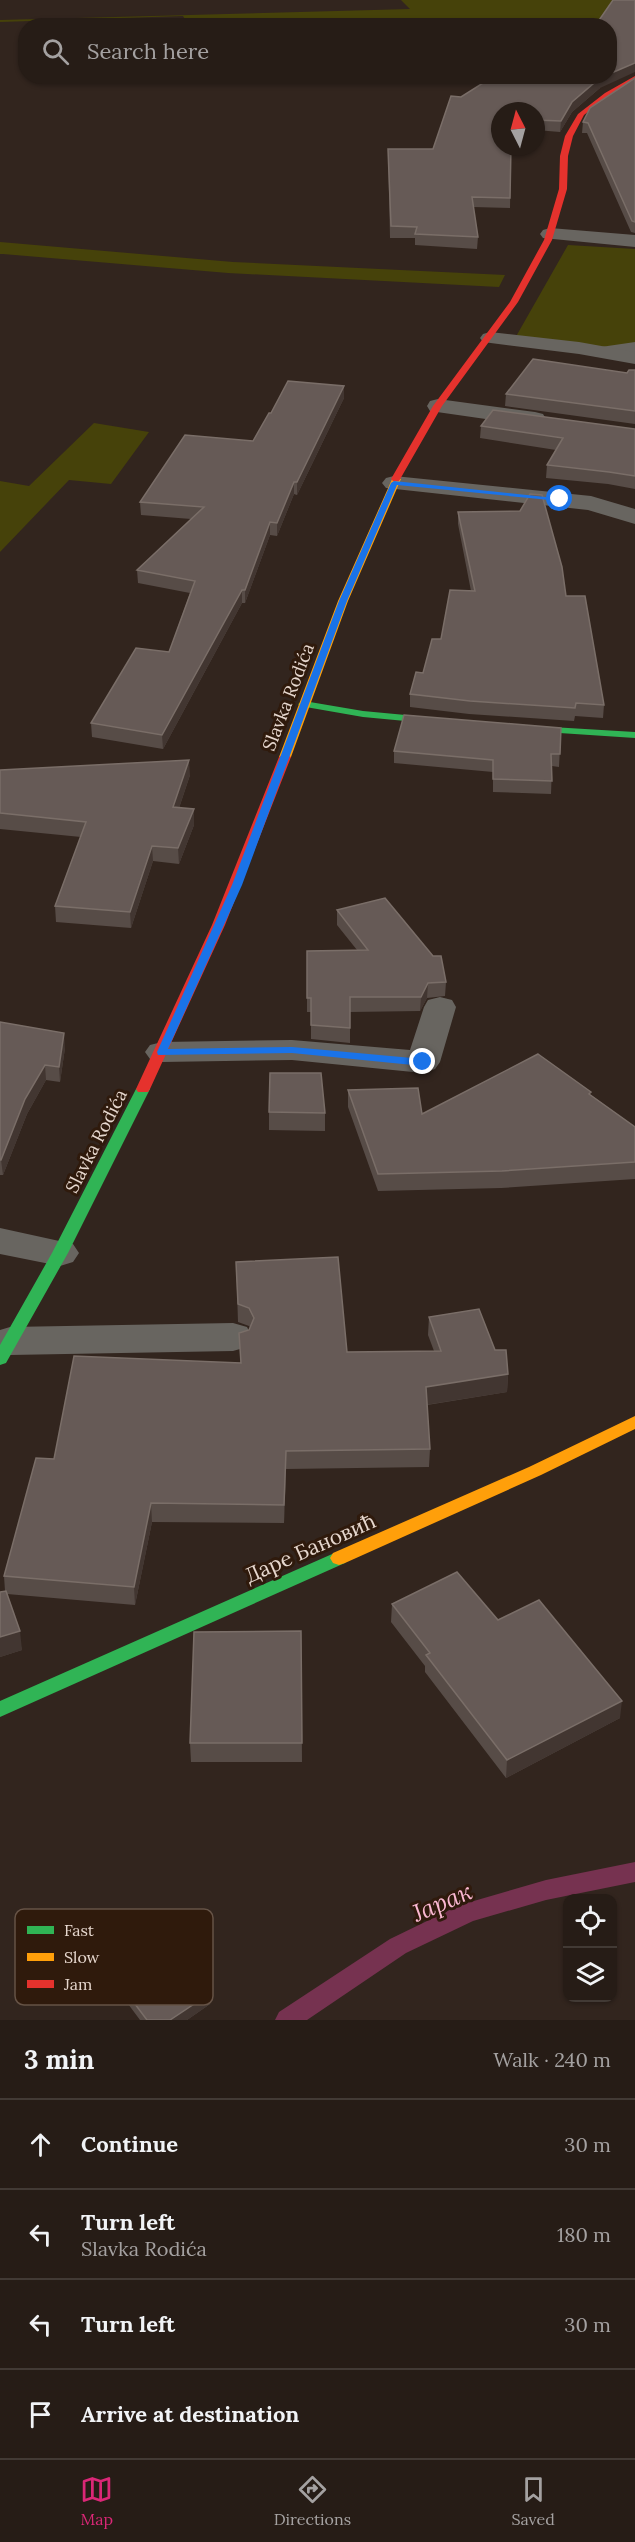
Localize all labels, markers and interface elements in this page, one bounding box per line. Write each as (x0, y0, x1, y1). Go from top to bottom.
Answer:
search box (18, 18, 617, 84)
icon: search (39, 35, 72, 68)
text: Search here (87, 37, 209, 65)
north arrow (491, 102, 545, 156)
route start (546, 485, 572, 511)
street label: Slavka Rodića (257, 640, 319, 754)
route end (409, 1048, 435, 1074)
street label: Slavka Rodića (60, 1085, 132, 1197)
street label: Даре Бановић (240, 1507, 380, 1589)
water label: Јарак (406, 1876, 477, 1929)
map controls (563, 1894, 617, 2002)
button: locate (563, 1894, 617, 1948)
legend (15, 1909, 213, 2005)
text: Fast (64, 1920, 95, 1940)
text: Slow (64, 1947, 100, 1967)
button: layers (563, 1948, 617, 2002)
text: Jam (63, 1974, 92, 1994)
text: 3 min (24, 2043, 94, 2076)
text: Walk · 240 m (493, 2047, 611, 2072)
icon: ahead (24, 2128, 57, 2161)
text: Continue (81, 2130, 178, 2158)
text: 30 m (564, 2132, 611, 2157)
text: Turn left (81, 2208, 175, 2236)
icon: left (24, 2218, 57, 2251)
text: 180 m (557, 2222, 611, 2247)
text: Slavka Rodića (81, 2236, 207, 2261)
icon: left (24, 2308, 57, 2341)
text: Turn left (81, 2310, 175, 2338)
text: 30 m (564, 2312, 611, 2337)
icon: arrive (24, 2398, 57, 2431)
text: Arrive at destination (81, 2400, 299, 2428)
tab: Map (80, 2473, 113, 2529)
tab: Directions (274, 2473, 351, 2529)
tab: Saved (511, 2473, 555, 2529)

